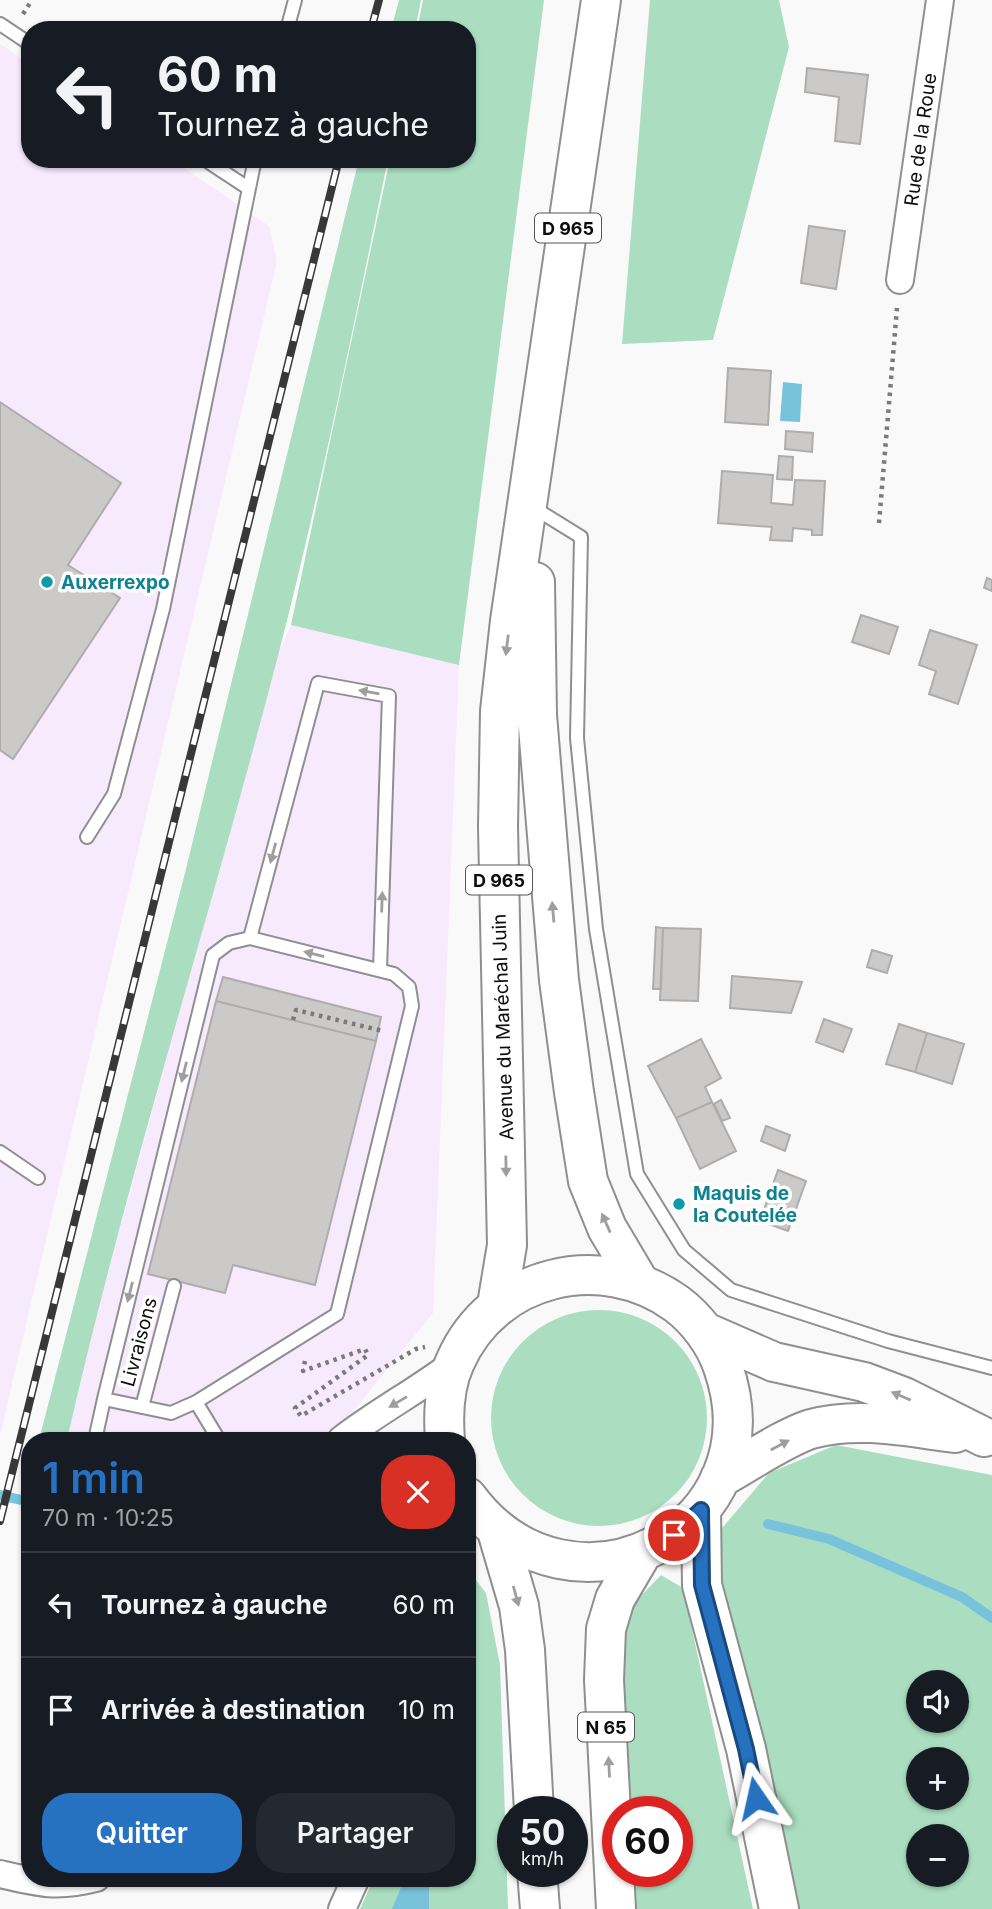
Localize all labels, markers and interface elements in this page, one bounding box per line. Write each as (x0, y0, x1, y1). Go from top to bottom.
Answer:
text: 60 m (157, 45, 278, 104)
icon: left (42, 49, 133, 140)
street label: Rue de la Roue (899, 71, 941, 208)
text: Tournez à gauche (157, 105, 429, 144)
road number: D 965 (535, 213, 601, 242)
place label: Auxerrexpo (61, 571, 170, 594)
marker: Auxerrexpo (39, 574, 55, 590)
one-way arrow (502, 635, 513, 657)
one-way arrow (358, 686, 380, 697)
one-way arrow (267, 842, 278, 864)
road number: D 965 (466, 866, 532, 894)
one-way arrow (377, 891, 388, 913)
one-way arrow (547, 901, 558, 923)
street label: Avenue du Maréchal Juin (488, 913, 518, 1141)
one-way arrow (303, 948, 325, 959)
one-way arrow (178, 1061, 189, 1083)
one-way arrow (501, 1156, 512, 1178)
place label: Maquis de la Coutelée (693, 1182, 797, 1227)
marker: Maquis de la Coutelée (671, 1196, 687, 1212)
one-way arrow (600, 1213, 612, 1233)
one-way arrow (124, 1282, 135, 1304)
street label: Livraisons (116, 1295, 162, 1389)
one-way arrow (890, 1390, 911, 1401)
one-way arrow (389, 1396, 408, 1408)
one-way arrow (770, 1439, 789, 1451)
text: 1 min (42, 1452, 145, 1503)
button: close (381, 1455, 455, 1529)
text: 70 m · 10:25 (42, 1504, 174, 1532)
pin (644, 1505, 704, 1565)
icon: arrive (655, 1516, 693, 1554)
one-way arrow (511, 1585, 522, 1607)
icon: left (42, 1586, 80, 1624)
text: Tournez à gauche (101, 1589, 327, 1620)
text: 60 m (392, 1589, 455, 1620)
map controls (906, 1670, 969, 1887)
button: sound (906, 1670, 969, 1733)
icon: arrive (42, 1691, 80, 1729)
text: Arrivée à destination (101, 1694, 366, 1725)
text: 10 m (398, 1694, 455, 1725)
road number: N 65 (578, 1712, 634, 1742)
button: + (906, 1747, 969, 1810)
one-way arrow (603, 1756, 614, 1778)
position arrow (719, 1761, 793, 1835)
button: Quitter (42, 1793, 242, 1873)
button: Partager (256, 1793, 455, 1873)
speed limit sign: 60 (602, 1796, 693, 1887)
text: 50 (520, 1811, 565, 1853)
button: − (906, 1824, 969, 1887)
text: km/h (521, 1848, 564, 1869)

